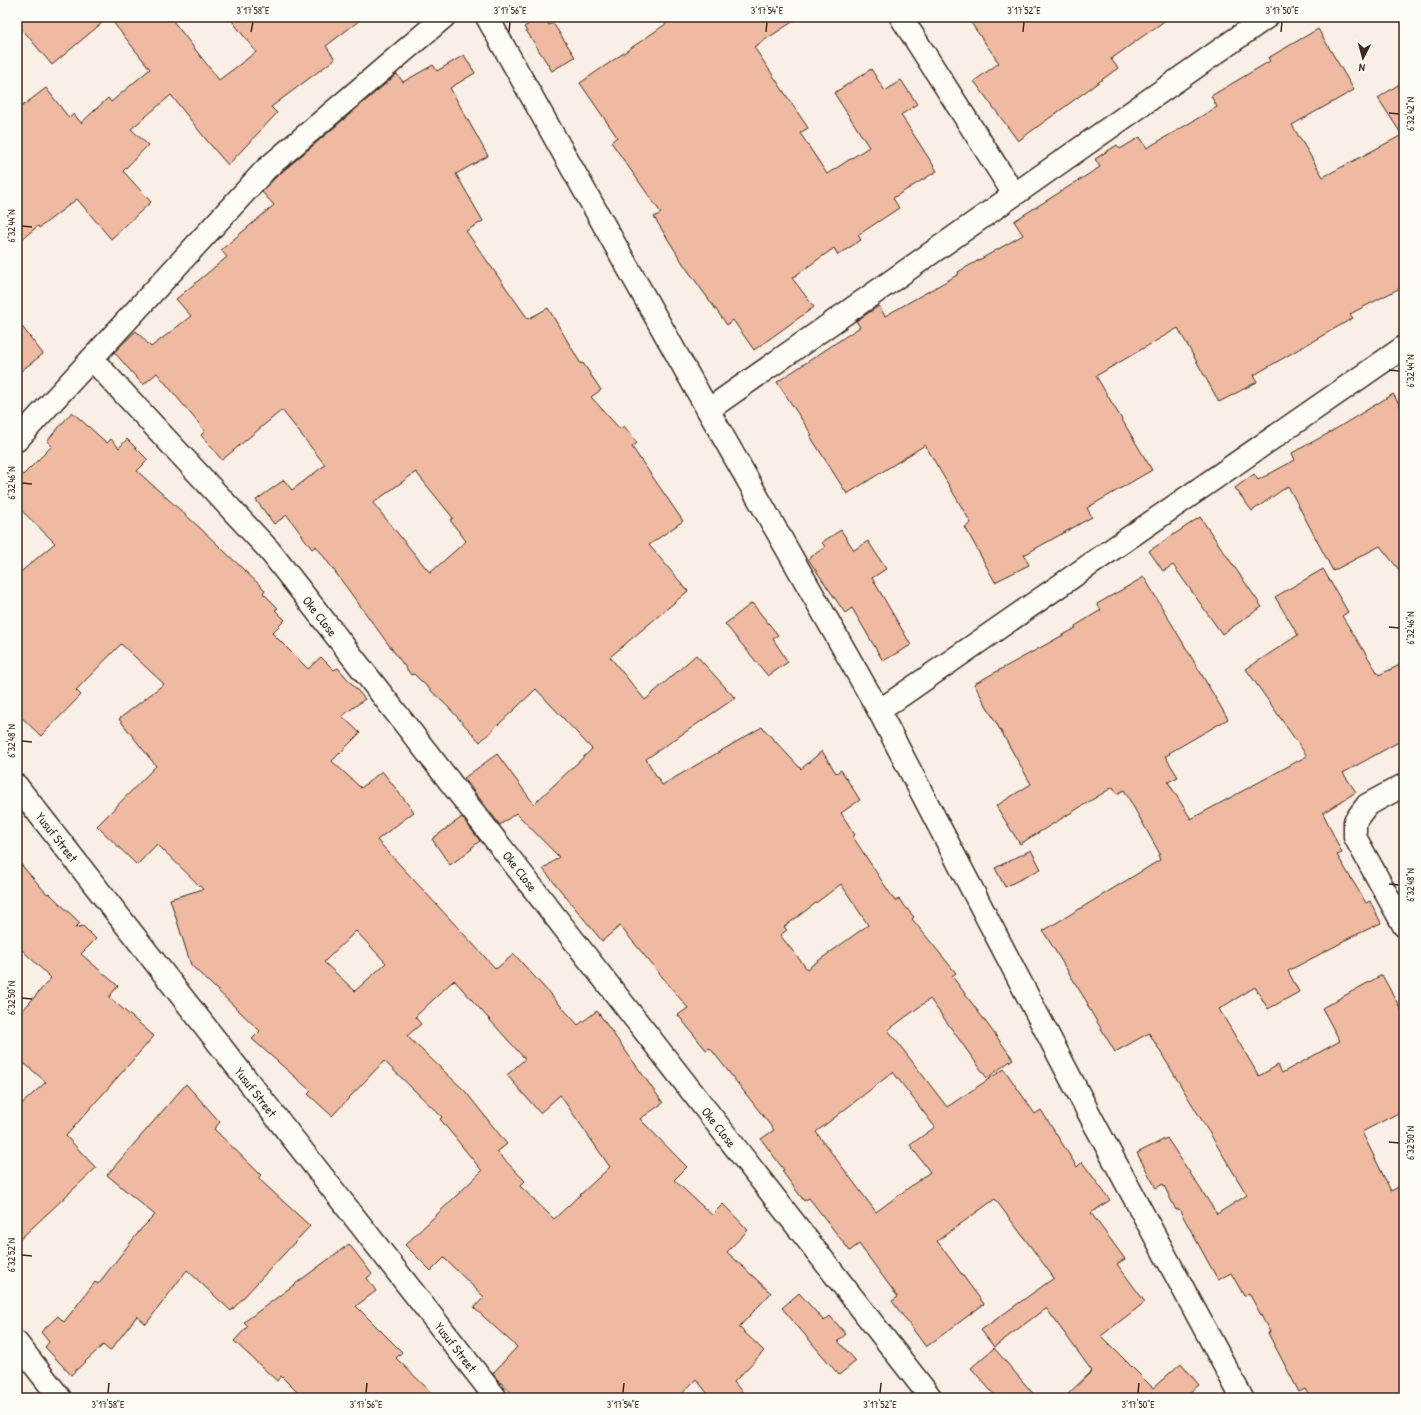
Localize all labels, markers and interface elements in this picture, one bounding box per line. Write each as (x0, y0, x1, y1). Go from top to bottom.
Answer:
text: 3°17'58"E (236, 4, 270, 17)
text: 3°17'56"E (494, 4, 527, 17)
text: 3°17'54"E (751, 4, 784, 17)
text: 3°17'52"E (1007, 4, 1041, 17)
text: 3°17'50"E (1265, 4, 1299, 17)
north arrow (1343, 38, 1383, 78)
text: N (1358, 61, 1366, 75)
text: 6°32'42"N (1404, 97, 1417, 131)
text: 6°32'44"N (5, 210, 18, 242)
text: 6°32'44"N (1404, 355, 1417, 387)
text: 6°32'46"N (5, 466, 18, 500)
street label: Oke Close (299, 592, 341, 640)
text: 6°32'46"N (1404, 611, 1417, 645)
text: 6°32'48"N (5, 724, 18, 758)
street label: Yusuf Street (32, 808, 83, 866)
street label: Oke Close (499, 847, 541, 895)
text: 6°32'48"N (1404, 868, 1417, 902)
text: 6°32'50"N (5, 981, 18, 1015)
street label: Yusuf Street (231, 1063, 282, 1121)
street label: Oke Close (698, 1103, 740, 1151)
text: 6°32'50"N (1404, 1126, 1417, 1160)
text: 6°32'52"N (5, 1238, 18, 1272)
street label: Yusuf Street (431, 1318, 482, 1376)
text: 3°17'58"E (91, 1398, 125, 1411)
text: 3°17'56"E (350, 1398, 383, 1411)
text: 3°17'54"E (607, 1398, 640, 1411)
text: 3°17'52"E (863, 1398, 897, 1411)
text: 3°17'50"E (1121, 1398, 1155, 1411)

